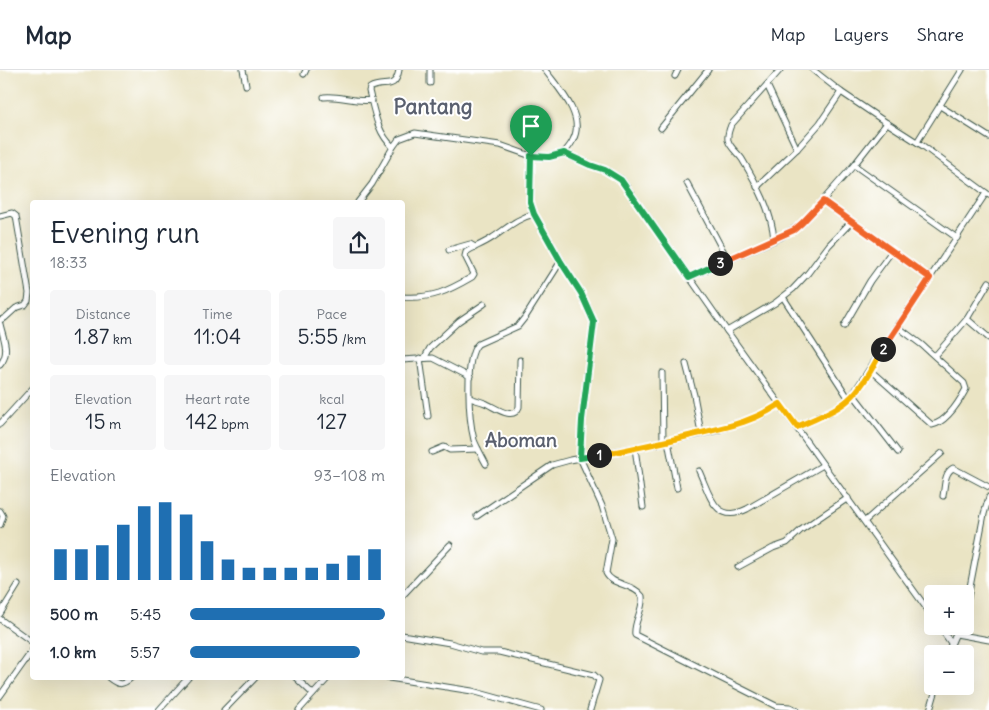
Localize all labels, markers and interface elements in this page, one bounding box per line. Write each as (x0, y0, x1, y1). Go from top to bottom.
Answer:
text: Map (25, 20, 72, 50)
text: Map (770, 23, 805, 46)
text: Layers (833, 23, 889, 46)
text: Share (917, 23, 964, 46)
district label: Pantang (393, 93, 473, 120)
pin (510, 105, 552, 156)
icon: arrive (517, 112, 545, 140)
text: Evening run (50, 215, 200, 251)
button: share (333, 217, 385, 269)
pin: 3 (708, 250, 732, 276)
text: 18:33 (50, 252, 87, 272)
text: 3 (717, 254, 724, 272)
text: Distance (76, 305, 131, 323)
text: Time (202, 305, 233, 323)
text: Pace (317, 305, 347, 323)
text: 1.87 (74, 323, 109, 350)
text: 11:04 (194, 323, 241, 350)
text: 5:55 (297, 323, 338, 350)
text: km (109, 330, 132, 348)
text: /km (338, 330, 366, 348)
pin: 2 (870, 336, 896, 362)
text: 2 (880, 340, 887, 358)
text: Elevation (74, 390, 132, 408)
text: Heart rate (185, 390, 250, 408)
text: kcal (319, 390, 344, 408)
text: 15 (85, 408, 106, 435)
text: 142 (186, 408, 218, 435)
text: 127 (317, 408, 347, 435)
text: m (106, 415, 121, 433)
text: bpm (218, 415, 249, 433)
district label: Aboman (485, 428, 557, 452)
pin: 1 (586, 442, 612, 468)
text: 1 (597, 446, 602, 464)
text: Elevation (50, 465, 116, 485)
text: 93–108 m (314, 465, 385, 485)
map controls (924, 585, 974, 695)
button: + (924, 585, 974, 635)
text: 500 m (50, 604, 98, 624)
text: 5:45 (130, 604, 161, 624)
text: 1.0 km (50, 642, 96, 662)
text: 5:57 (130, 642, 160, 662)
button: − (924, 645, 974, 695)

